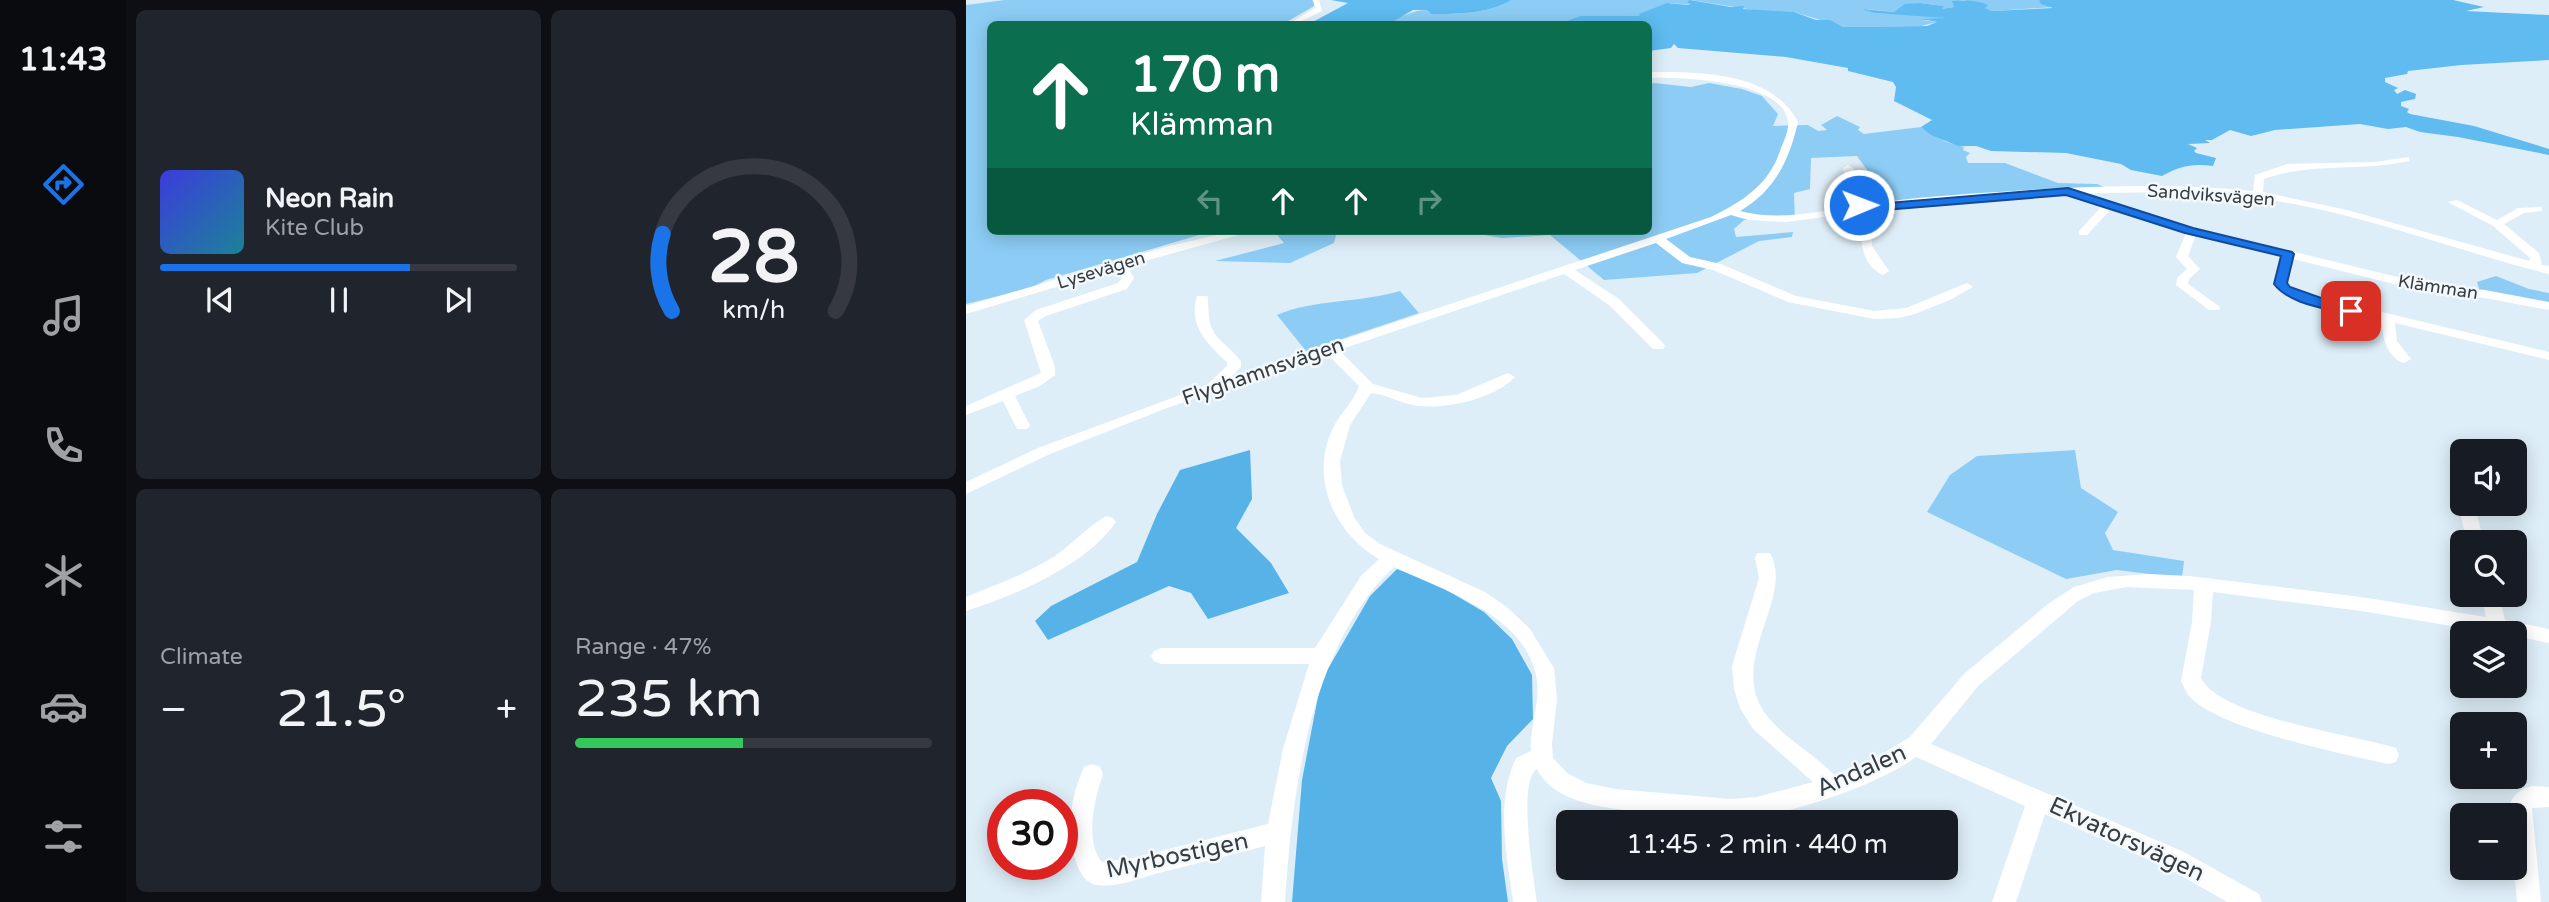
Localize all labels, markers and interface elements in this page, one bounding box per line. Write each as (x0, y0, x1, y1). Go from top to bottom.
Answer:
text: 11:43 (19, 41, 107, 79)
text: 170 m (1130, 46, 1280, 105)
icon: ahead (1015, 49, 1106, 140)
text: Klämman (1130, 106, 1274, 144)
icon: directions (39, 160, 88, 209)
position arrow (1822, 168, 1896, 242)
street label: Sandviksvägen (2146, 180, 2276, 210)
icon: left (1191, 182, 1229, 220)
icon: ahead (1264, 182, 1302, 220)
icon: ahead (1337, 182, 1375, 220)
icon: right (1410, 182, 1448, 220)
text: Neon Rain (265, 183, 394, 214)
text: Kite Club (265, 214, 364, 242)
text: 28 (708, 214, 799, 302)
street label: Lysevägen (1054, 246, 1148, 294)
street label: Klämman (2396, 270, 2480, 304)
icon: previous (201, 281, 239, 319)
icon: pause (320, 281, 358, 319)
icon: next (439, 281, 477, 319)
pin (2321, 281, 2381, 341)
icon: music (39, 291, 88, 340)
icon: arrive (2332, 292, 2370, 330)
text: km/h (722, 295, 785, 325)
street label: Flyghamnsvägen (1179, 332, 1347, 411)
icon: phone (39, 421, 88, 470)
map controls (2450, 439, 2527, 880)
button: sound (2450, 439, 2527, 516)
button: search (2450, 530, 2527, 607)
icon: climate (39, 551, 88, 600)
button: layers (2450, 621, 2527, 698)
text: Range · 47% (575, 633, 711, 661)
text: Climate (160, 643, 243, 671)
text: 235 km (575, 668, 763, 731)
text: 21.5° (276, 678, 406, 741)
icon: car (39, 682, 88, 731)
text: − (160, 687, 187, 733)
text: + (496, 687, 517, 733)
button: + (2450, 712, 2527, 789)
street label: Andalen (1812, 738, 1911, 803)
speed limit sign: 30 (987, 789, 1078, 880)
street label: Ekvatorsvägen (2045, 791, 2209, 888)
button: − (2450, 803, 2527, 880)
icon: filters (39, 812, 88, 861)
street label: Myrbostigen (1103, 826, 1251, 885)
text: 11:45 · 2 min · 440 m (1626, 829, 1888, 860)

